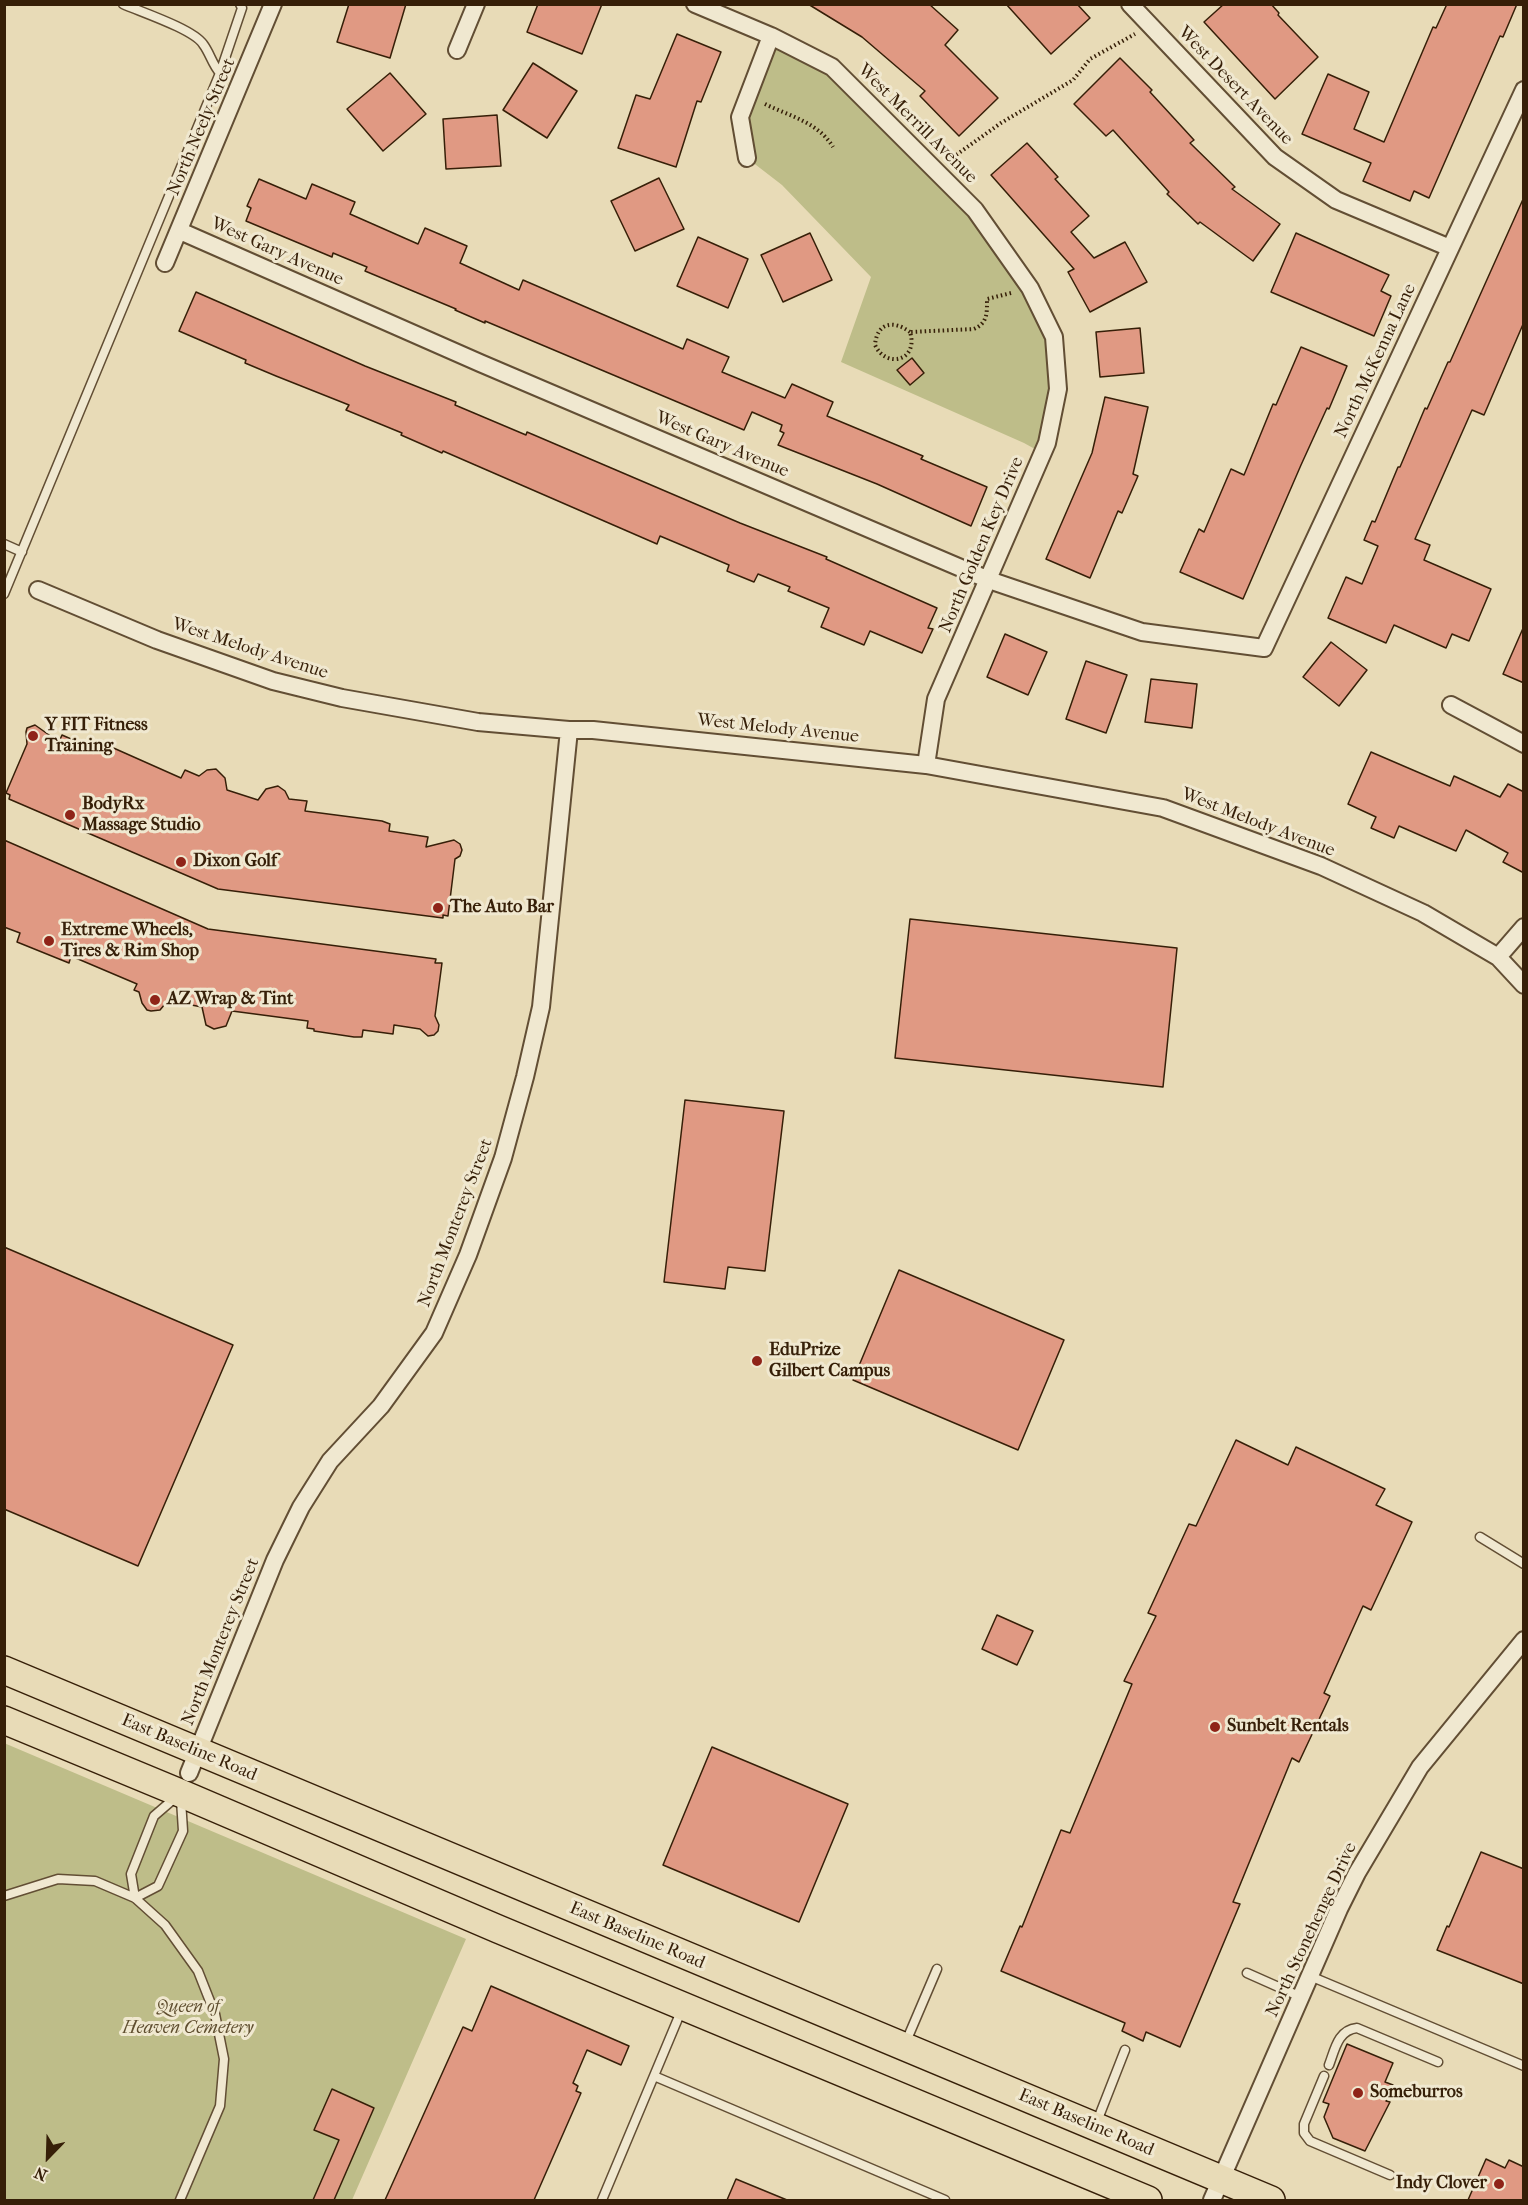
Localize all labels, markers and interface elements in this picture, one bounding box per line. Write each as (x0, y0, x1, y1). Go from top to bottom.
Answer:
street label: West Desert Avenue (1173, 22, 1297, 150)
street label: North Neely Street (163, 55, 241, 199)
street label: West Merrill Avenue (853, 60, 981, 188)
street label: West Gary Avenue (207, 213, 347, 291)
street label: North McKenna Lane (1331, 280, 1421, 442)
street label: West Gary Avenue (652, 407, 792, 483)
street label: North Golden Key Drive (935, 454, 1029, 636)
street label: West Melody Avenue (169, 614, 331, 684)
street label: West Melody Avenue (696, 710, 860, 748)
place label: Y FIT Fitness Training (45, 715, 148, 758)
marker: Y FIT Fitness Training (26, 729, 40, 743)
street label: West Melody Avenue (1178, 784, 1338, 862)
place label: BodyRx Massage Studio (82, 794, 201, 836)
marker: BodyRx Massage Studio (63, 808, 77, 822)
place label: Dixon Golf (193, 851, 277, 873)
marker: Dixon Golf (174, 855, 188, 869)
place label: The Auto Bar (450, 897, 554, 919)
marker: The Auto Bar (431, 901, 445, 915)
place label: Extreme Wheels, Tires & Rim Shop (61, 920, 199, 962)
marker: Extreme Wheels, Tires & Rim Shop (42, 934, 56, 948)
place label: AZ Wrap & Tint (167, 989, 293, 1011)
marker: AZ Wrap & Tint (148, 993, 162, 1007)
street label: North Monterey Street (414, 1136, 498, 1310)
place label: EduPrize Gilbert Campus (769, 1340, 890, 1382)
marker: EduPrize Gilbert Campus (750, 1354, 764, 1368)
street label: North Monterey Street (178, 1555, 264, 1729)
street label: East Baseline Road (118, 1710, 260, 1786)
place label: Sunbelt Rentals (1227, 1716, 1349, 1738)
marker: Sunbelt Rentals (1208, 1720, 1222, 1734)
street label: North Stonehenge Drive (1262, 1839, 1362, 2021)
street label: East Baseline Road (566, 1898, 708, 1974)
park label: Queen of Heaven Cemetery (123, 1997, 253, 2040)
place label: Someburros (1370, 2082, 1463, 2104)
street label: East Baseline Road (1015, 2085, 1157, 2161)
marker: Someburros (1351, 2086, 1365, 2100)
north arrow (18, 2127, 78, 2187)
text: N (31, 2163, 50, 2185)
place label: Indy Clover (1396, 2173, 1487, 2195)
marker: Indy Clover (1492, 2177, 1506, 2191)

